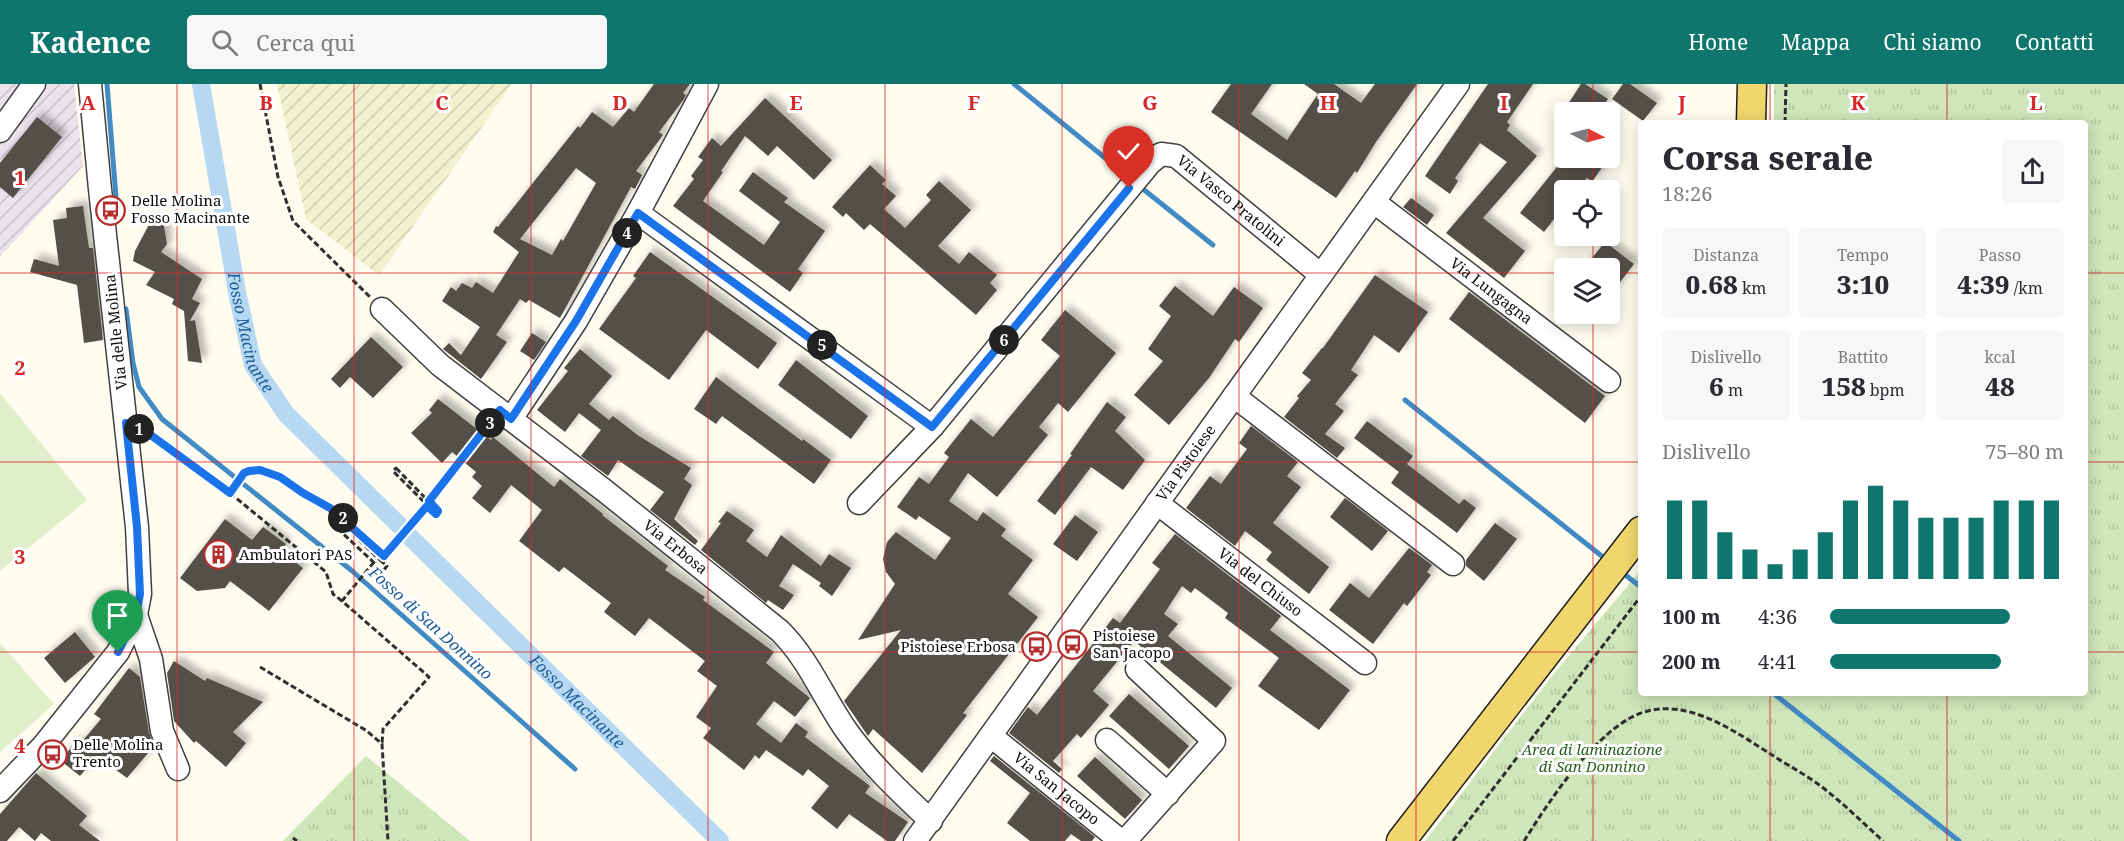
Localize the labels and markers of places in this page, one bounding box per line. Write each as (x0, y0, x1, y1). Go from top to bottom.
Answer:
pin (1103, 126, 1154, 188)
place label: Delle Molina Fosso Macinante (131, 190, 250, 227)
bus stop icon: Delle Molina Fosso Macinante (94, 194, 126, 226)
pin: 4 (612, 218, 642, 248)
pin: 6 (989, 325, 1019, 355)
pin: 5 (807, 330, 837, 360)
pin: 3 (475, 408, 505, 438)
pin: 1 (124, 414, 154, 444)
pin: 2 (328, 503, 358, 533)
building icon: Ambulatori PAS (202, 539, 234, 571)
place label: Ambulatori PAS (239, 544, 352, 564)
pin (92, 590, 143, 652)
place label: Pistoiese San Jacopo (1093, 625, 1171, 662)
bus stop icon: Pistoiese San Jacopo (1056, 629, 1088, 661)
bus stop icon: Pistoiese Erbosa (1021, 631, 1053, 663)
place label: Pistoiese Erbosa (900, 636, 1016, 656)
place label: Delle Molina Trento (73, 734, 163, 771)
bus stop icon: Delle Molina Trento (36, 738, 68, 770)

